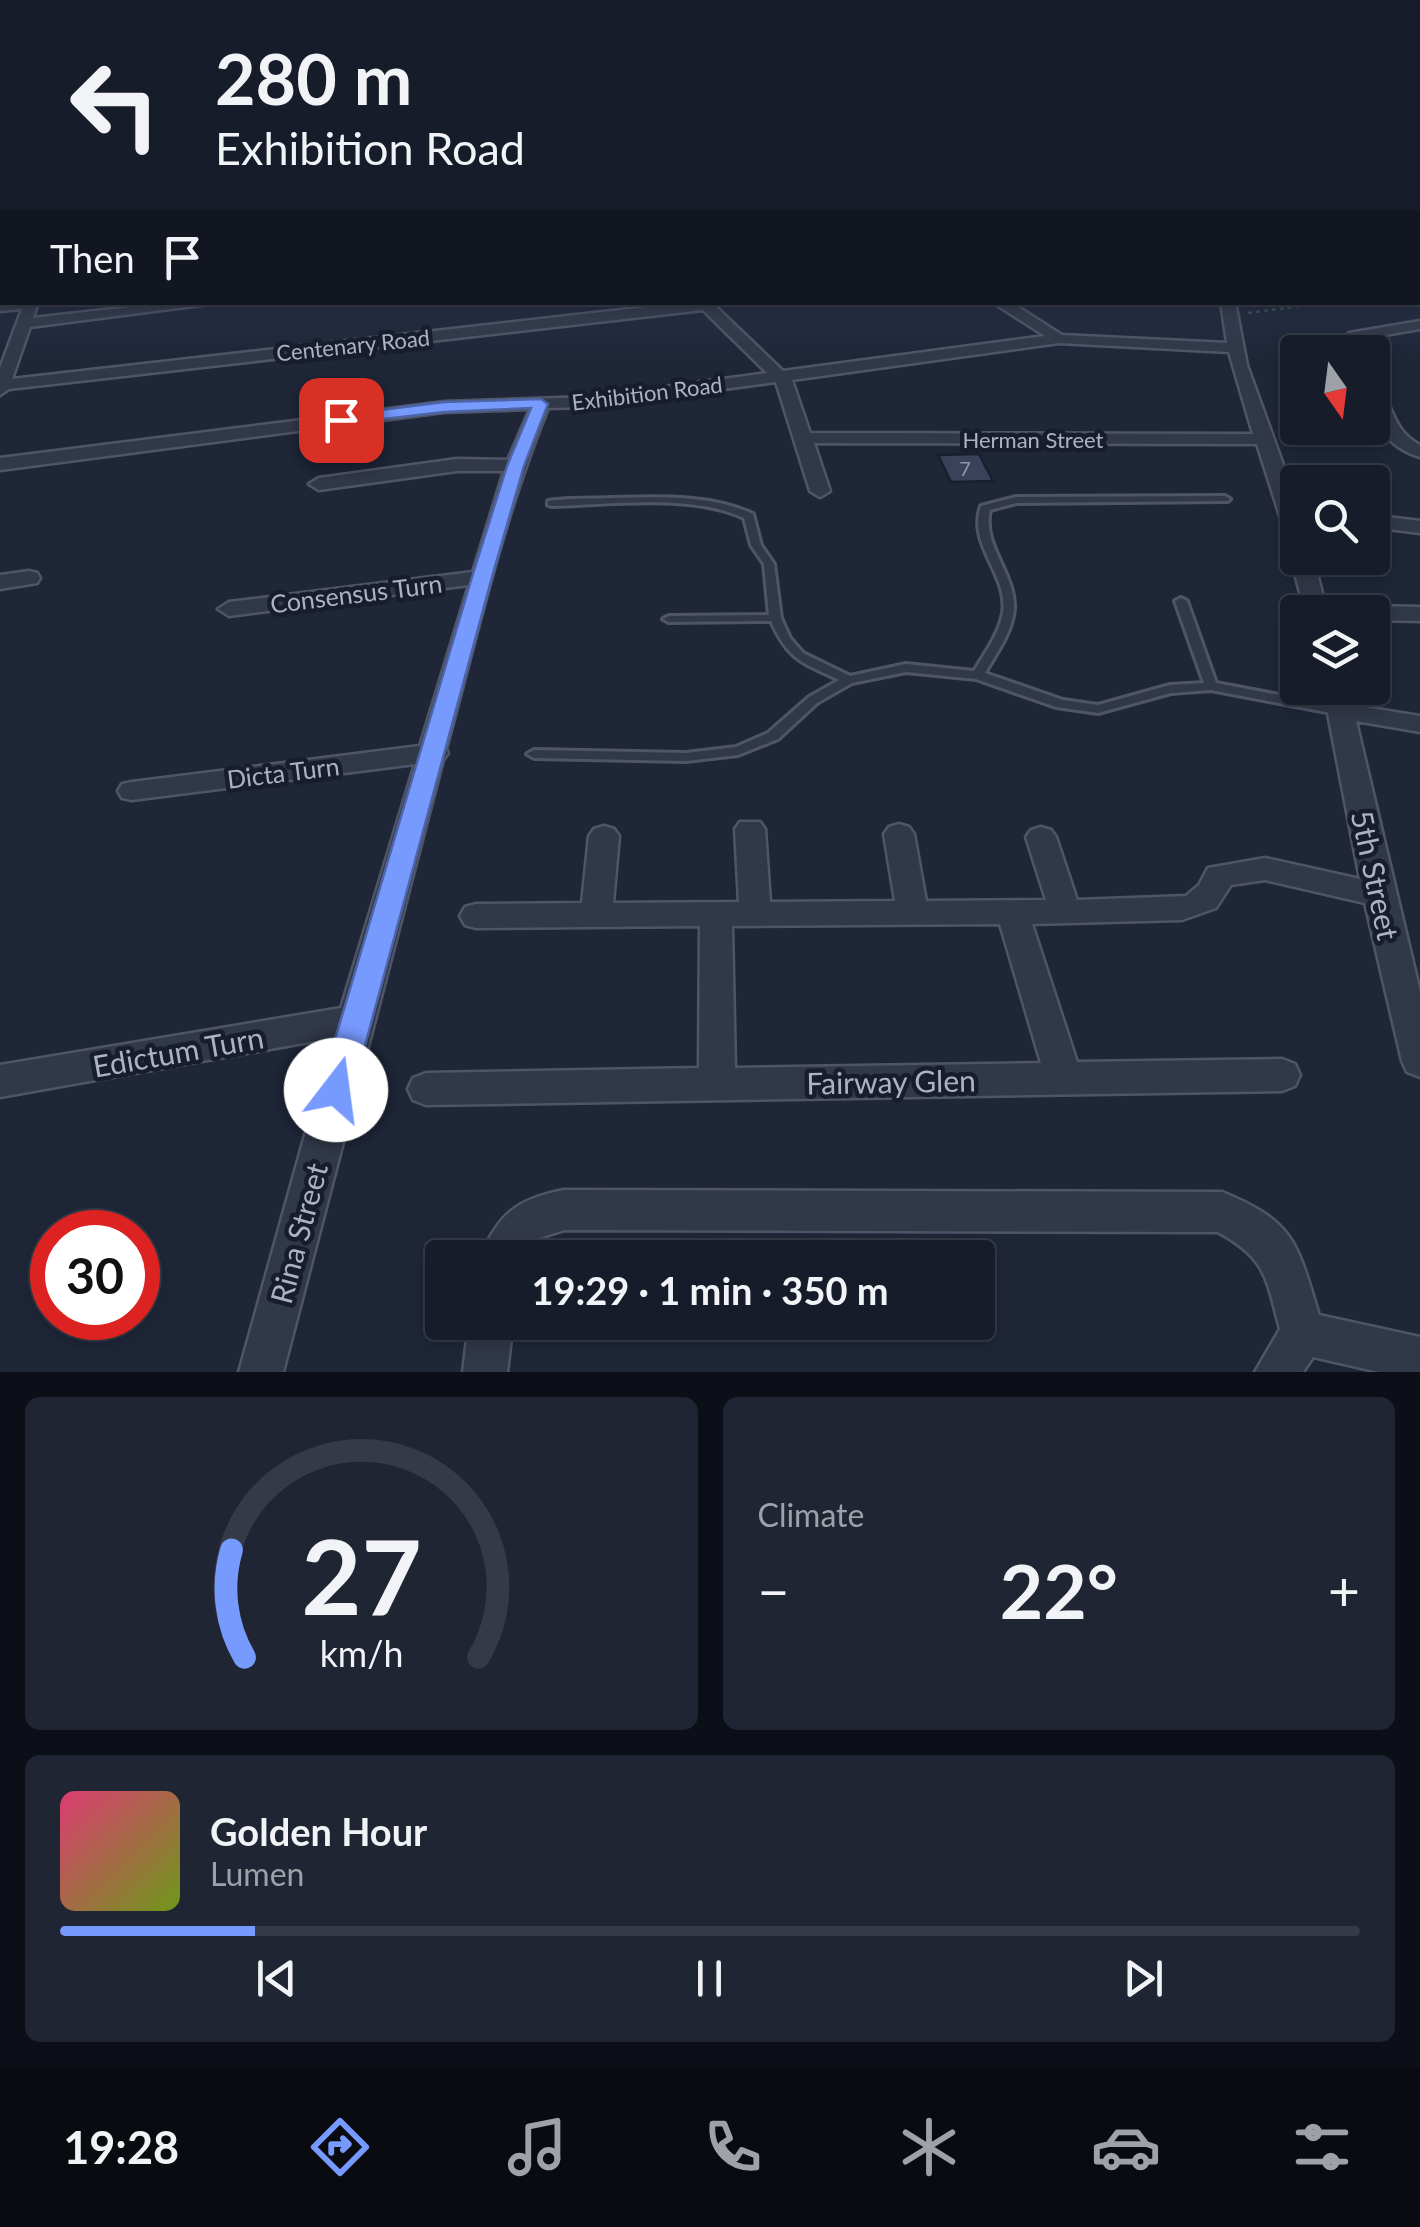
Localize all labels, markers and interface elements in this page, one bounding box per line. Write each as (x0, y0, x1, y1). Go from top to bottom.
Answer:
text: 280 m (215, 36, 412, 120)
icon: left (50, 40, 180, 170)
text: Exhibition Road (215, 121, 525, 175)
icon: arrive (155, 230, 210, 285)
text: Then (50, 235, 135, 281)
street label: Centenary Road (275, 324, 431, 366)
north arrow (1280, 335, 1390, 445)
map controls (1280, 335, 1390, 705)
street label: Exhibition Road (570, 370, 724, 416)
pin (299, 378, 384, 463)
icon: arrive (314, 393, 369, 448)
street label: Herman Street (963, 426, 1104, 453)
house number: 7 (959, 456, 971, 480)
button: search (1280, 465, 1390, 575)
street label: Consensus Turn (268, 568, 444, 618)
button: layers (1280, 595, 1390, 705)
street label: Dicta Turn (225, 750, 341, 794)
street label: 5th Street (1345, 807, 1407, 943)
street label: Edictum Turn (90, 1018, 266, 1084)
position arrow (284, 1038, 388, 1142)
street label: Fairway Glen (806, 1062, 976, 1100)
street label: Rina Street (262, 1159, 334, 1307)
speed limit sign: 30 (30, 1210, 160, 1340)
text: 19:29 · 1 min · 350 m (531, 1267, 889, 1313)
text: Climate (758, 1495, 864, 1534)
text: 27 (301, 1512, 422, 1637)
text: 22° (1000, 1545, 1118, 1635)
text: − (758, 1557, 789, 1623)
text: + (1328, 1557, 1360, 1623)
text: km/h (319, 1632, 403, 1675)
text: Golden Hour (210, 1808, 427, 1854)
text: Lumen (210, 1854, 304, 1893)
icon: previous (249, 1951, 304, 2006)
icon: pause (682, 1951, 737, 2006)
icon: next (1116, 1951, 1171, 2006)
icon: directions (305, 2112, 375, 2182)
icon: music (502, 2112, 572, 2182)
icon: phone (698, 2112, 768, 2182)
icon: climate (894, 2112, 964, 2182)
icon: car (1091, 2112, 1161, 2182)
icon: filters (1287, 2112, 1357, 2182)
text: 19:28 (63, 2120, 179, 2174)

